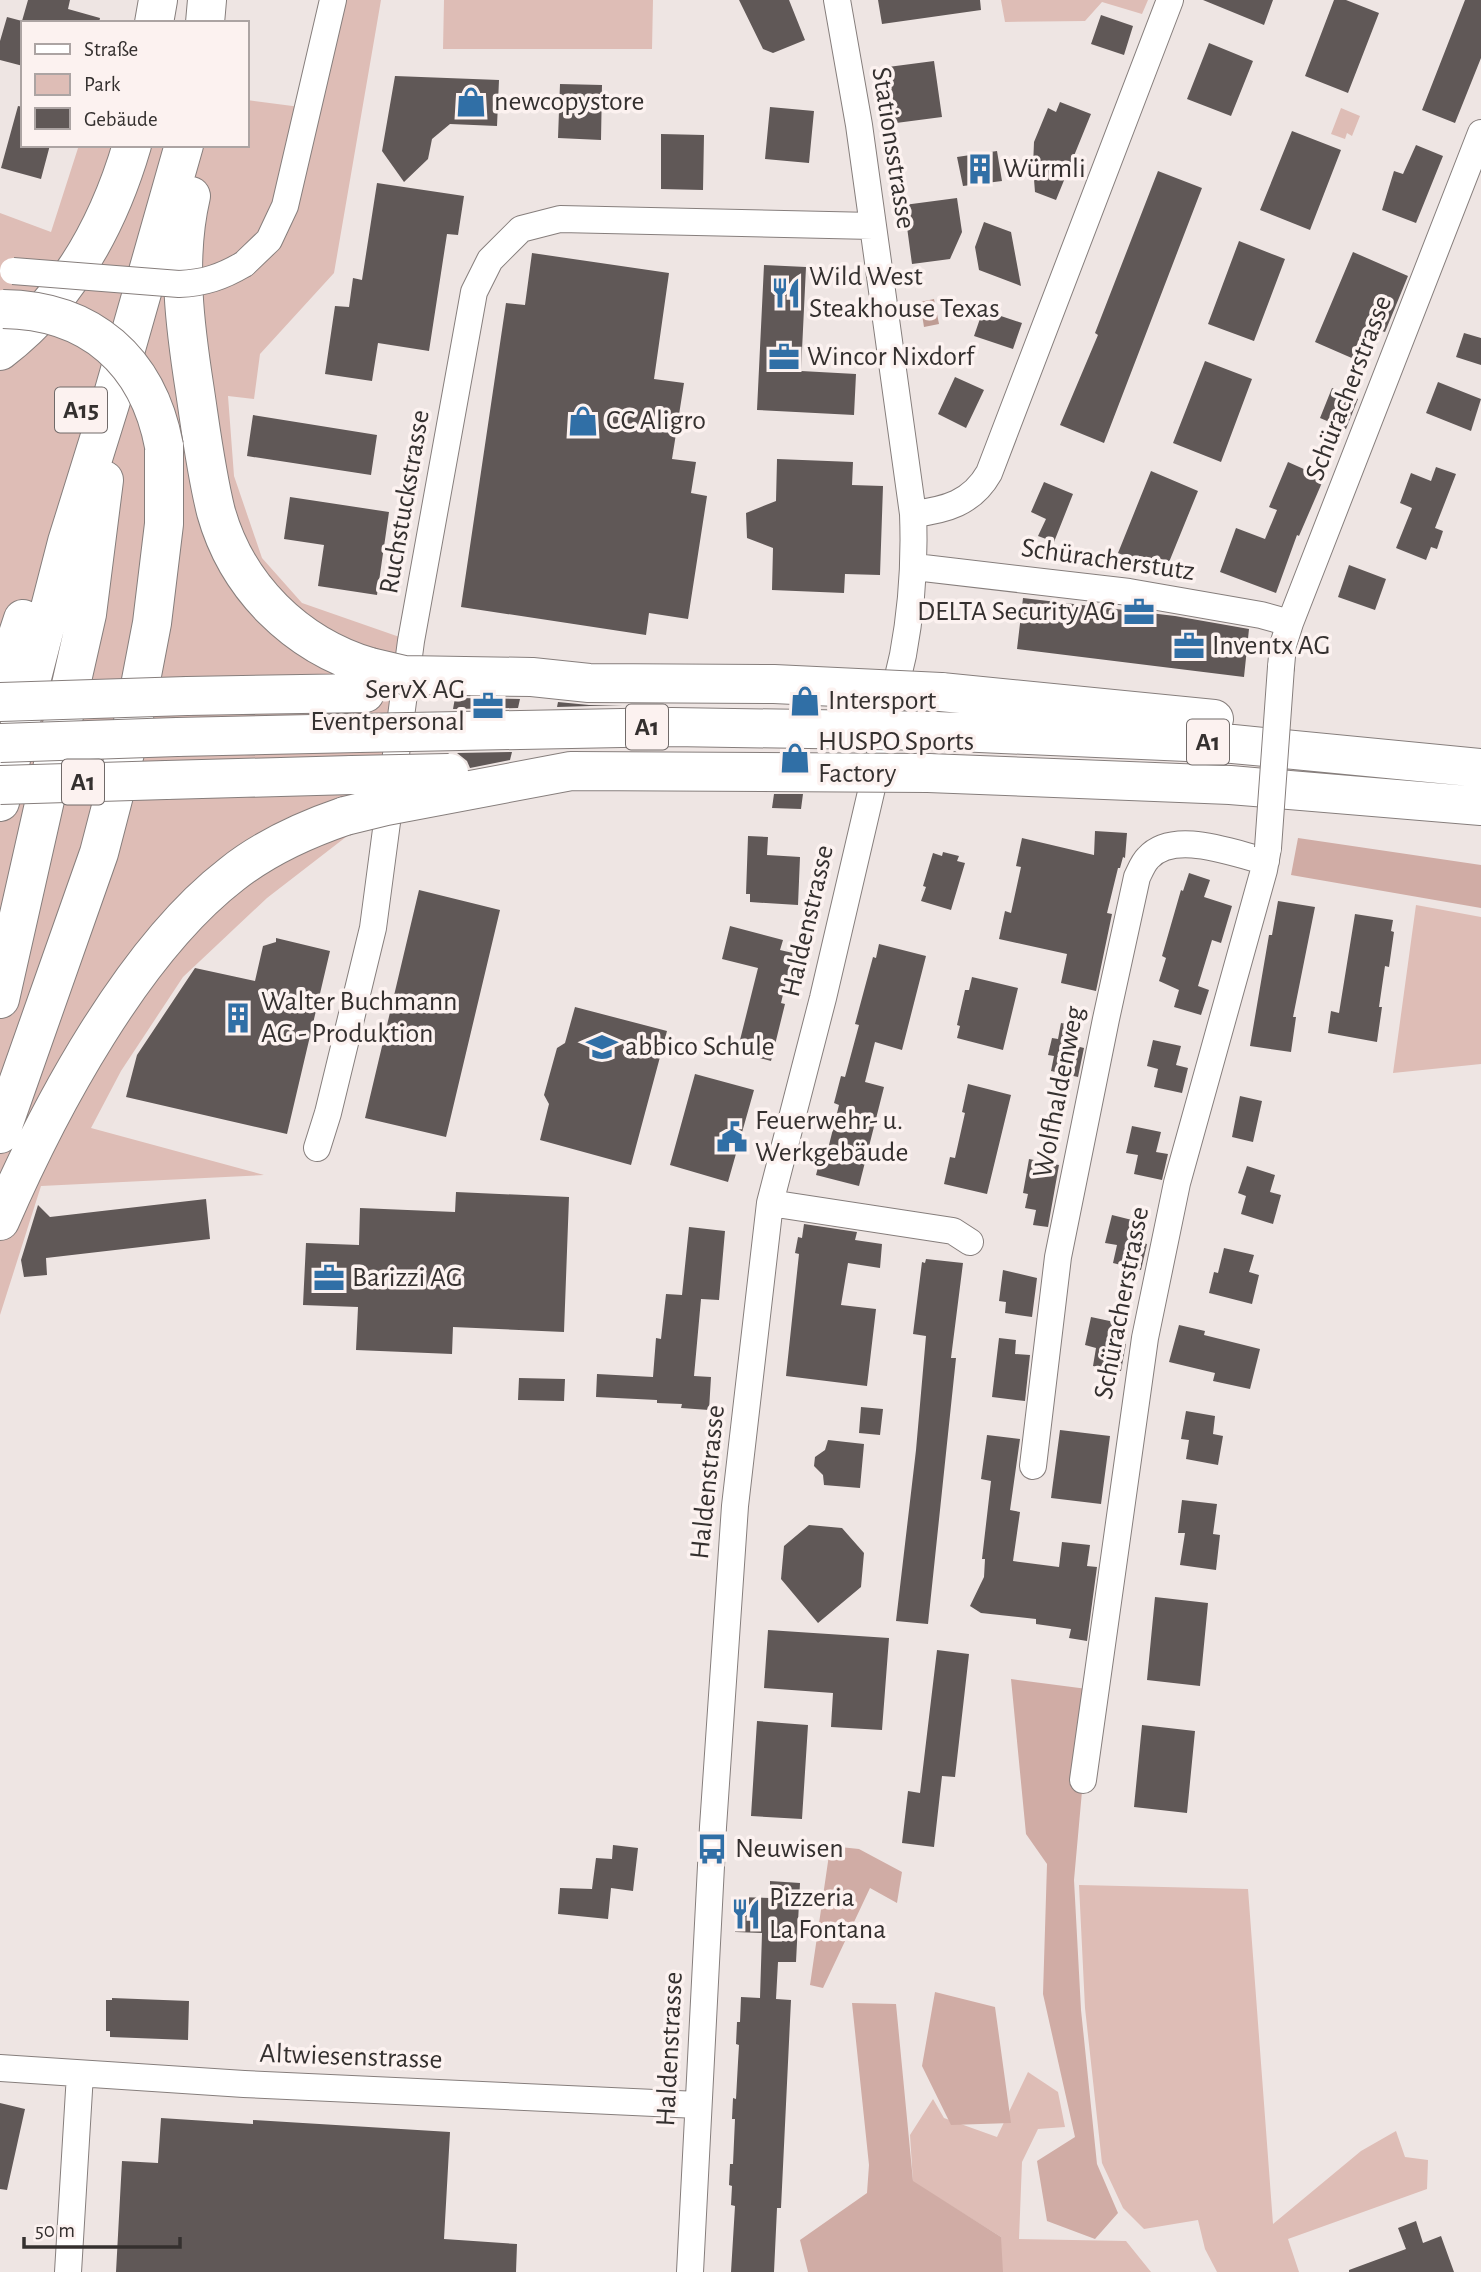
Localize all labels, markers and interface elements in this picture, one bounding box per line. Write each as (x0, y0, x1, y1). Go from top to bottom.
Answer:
legend (21, 21, 248, 147)
text: Straße (84, 39, 138, 60)
street label: Stationsstrasse (866, 65, 920, 231)
text: Park (84, 74, 121, 95)
shop icon: newcopystore (454, 85, 488, 119)
place label: newcopystore (494, 88, 644, 116)
text: Gebäude (84, 109, 158, 130)
building icon: Würmli (963, 152, 997, 186)
place label: Würmli (1003, 155, 1086, 183)
place label: Wild West Steakhouse Texas (809, 263, 1000, 323)
restaurant icon: Wild West Steakhouse Texas (769, 276, 803, 310)
street label: Schüracherstrasse (1301, 292, 1397, 484)
office icon: Wincor Nixdorf (767, 340, 801, 374)
place label: Wincor Nixdorf (807, 343, 976, 371)
road number: A15 (55, 388, 107, 432)
shop icon: CC Aligro (566, 404, 600, 438)
place label: CC Aligro (606, 407, 706, 435)
street label: Ruchstuckstrasse (375, 408, 435, 596)
street label: Schüracherstutz (1019, 534, 1197, 586)
office icon: DELTA Security AG (1122, 595, 1156, 629)
place label: DELTA Security AG (917, 598, 1116, 626)
office icon: Inventx AG (1172, 629, 1206, 663)
place label: Inventx AG (1212, 632, 1330, 660)
place label: ServX AG Eventpersonal (310, 676, 465, 736)
shop icon: Intersport (788, 684, 822, 718)
place label: Intersport (828, 687, 936, 715)
office icon: ServX AG Eventpersonal (471, 689, 505, 723)
road number: A1 (626, 705, 668, 750)
road number: A1 (1187, 720, 1229, 764)
place label: HUSPO Sports Factory (818, 728, 974, 788)
shop icon: HUSPO Sports Factory (778, 741, 812, 775)
road number: A1 (62, 760, 104, 804)
street label: Haldenstrasse (777, 842, 839, 1000)
place label: Walter Buchmann AG - Produktion (261, 988, 457, 1048)
building icon: Walter Buchmann AG - Produktion (221, 1001, 255, 1035)
street label: Wolfhaldenweg (1029, 1004, 1089, 1180)
school or university icon: abbico Schule (585, 1030, 619, 1064)
place label: abbico Schule (625, 1033, 775, 1061)
place label: Feuerwehr- u. Werkgebäude (755, 1107, 909, 1167)
public building icon: Feuerwehr- u. Werkgebäude (715, 1120, 749, 1154)
street label: Schüracherstrasse (1090, 1204, 1154, 1402)
office icon: Barizzi AG (312, 1261, 346, 1295)
place label: Barizzi AG (352, 1264, 463, 1292)
street label: Haldenstrasse (686, 1403, 730, 1561)
bus stop icon: Neuwisen (695, 1832, 729, 1866)
place label: Neuwisen (735, 1835, 844, 1863)
place label: Pizzeria La Fontana (769, 1884, 886, 1944)
restaurant icon: Pizzeria La Fontana (729, 1897, 763, 1931)
street label: Haldenstrasse (652, 1971, 688, 2127)
street label: Altwiesenstrasse (259, 2040, 443, 2074)
scale bar (24, 2206, 180, 2250)
text: 50 m (35, 2220, 75, 2241)

